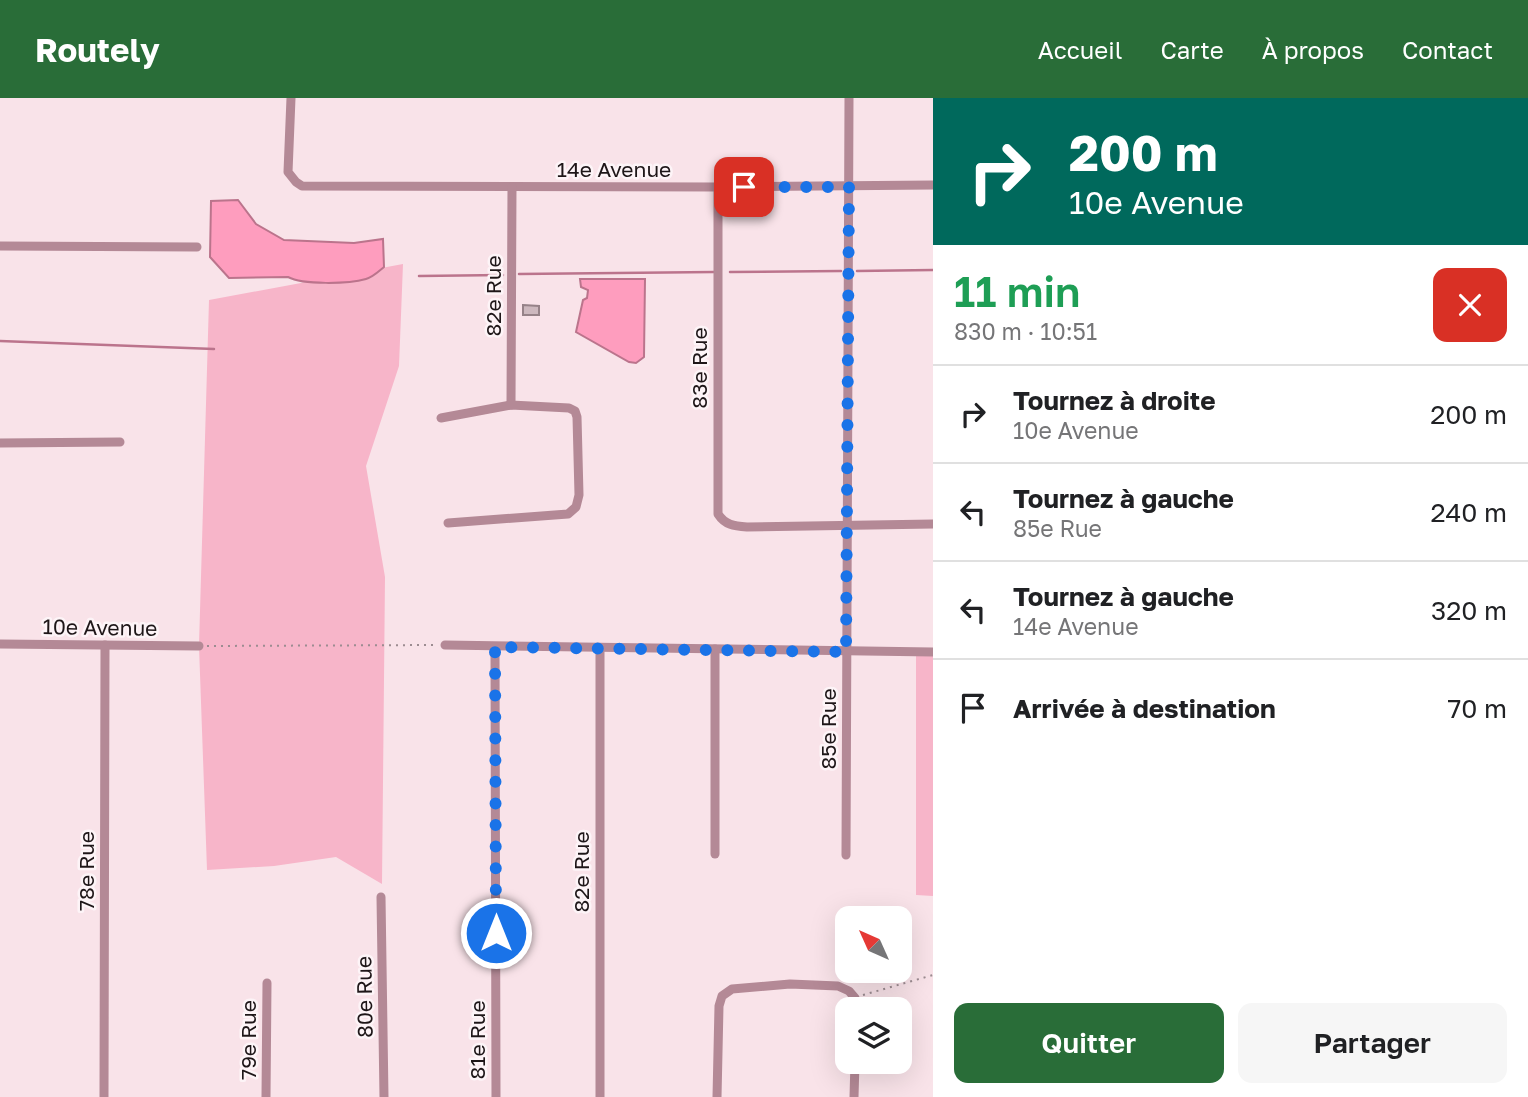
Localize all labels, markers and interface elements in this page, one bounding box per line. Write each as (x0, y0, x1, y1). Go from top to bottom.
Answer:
text: Routely (35, 30, 160, 69)
text: Accueil (1038, 35, 1122, 64)
text: Carte (1160, 35, 1224, 64)
text: À propos (1262, 35, 1364, 64)
text: Contact (1402, 35, 1493, 64)
text: 200 m (1069, 123, 1218, 182)
icon: right (954, 126, 1045, 217)
street label: 14e Avenue (557, 156, 671, 182)
pin (714, 157, 774, 217)
icon: arrive (725, 168, 763, 206)
text: 10e Avenue (1069, 183, 1244, 221)
street label: 82e Rue (480, 255, 506, 337)
text: 11 min (954, 266, 1080, 316)
button: close (1433, 268, 1507, 342)
text: 830 m · 10:51 (954, 317, 1097, 345)
street label: 83e Rue (686, 327, 712, 409)
text: Tournez à droite (1013, 385, 1216, 416)
icon: right (954, 395, 992, 433)
text: 200 m (1430, 399, 1507, 430)
text: 10e Avenue (1013, 416, 1139, 444)
text: Tournez à gauche (1013, 483, 1234, 514)
icon: left (954, 493, 992, 531)
text: 240 m (1430, 497, 1507, 528)
text: 85e Rue (1013, 514, 1102, 542)
text: Tournez à gauche (1013, 581, 1234, 612)
icon: left (954, 591, 992, 629)
text: 320 m (1431, 595, 1507, 626)
text: 14e Avenue (1013, 612, 1138, 640)
street label: 10e Avenue (42, 613, 158, 641)
street label: 85e Rue (815, 688, 841, 770)
icon: arrive (954, 689, 992, 727)
text: Arrivée à destination (1013, 693, 1276, 724)
text: 70 m (1448, 693, 1507, 724)
street label: 78e Rue (73, 831, 99, 911)
street label: 82e Rue (568, 831, 594, 913)
position arrow (459, 896, 533, 970)
north arrow (835, 906, 912, 984)
map controls (835, 906, 912, 1074)
street label: 80e Rue (350, 956, 378, 1038)
button: layers (835, 997, 912, 1074)
street label: 79e Rue (235, 1000, 261, 1080)
street label: 81e Rue (464, 1000, 490, 1080)
button: Quitter (954, 1003, 1224, 1083)
button: Partager (1238, 1003, 1507, 1083)

